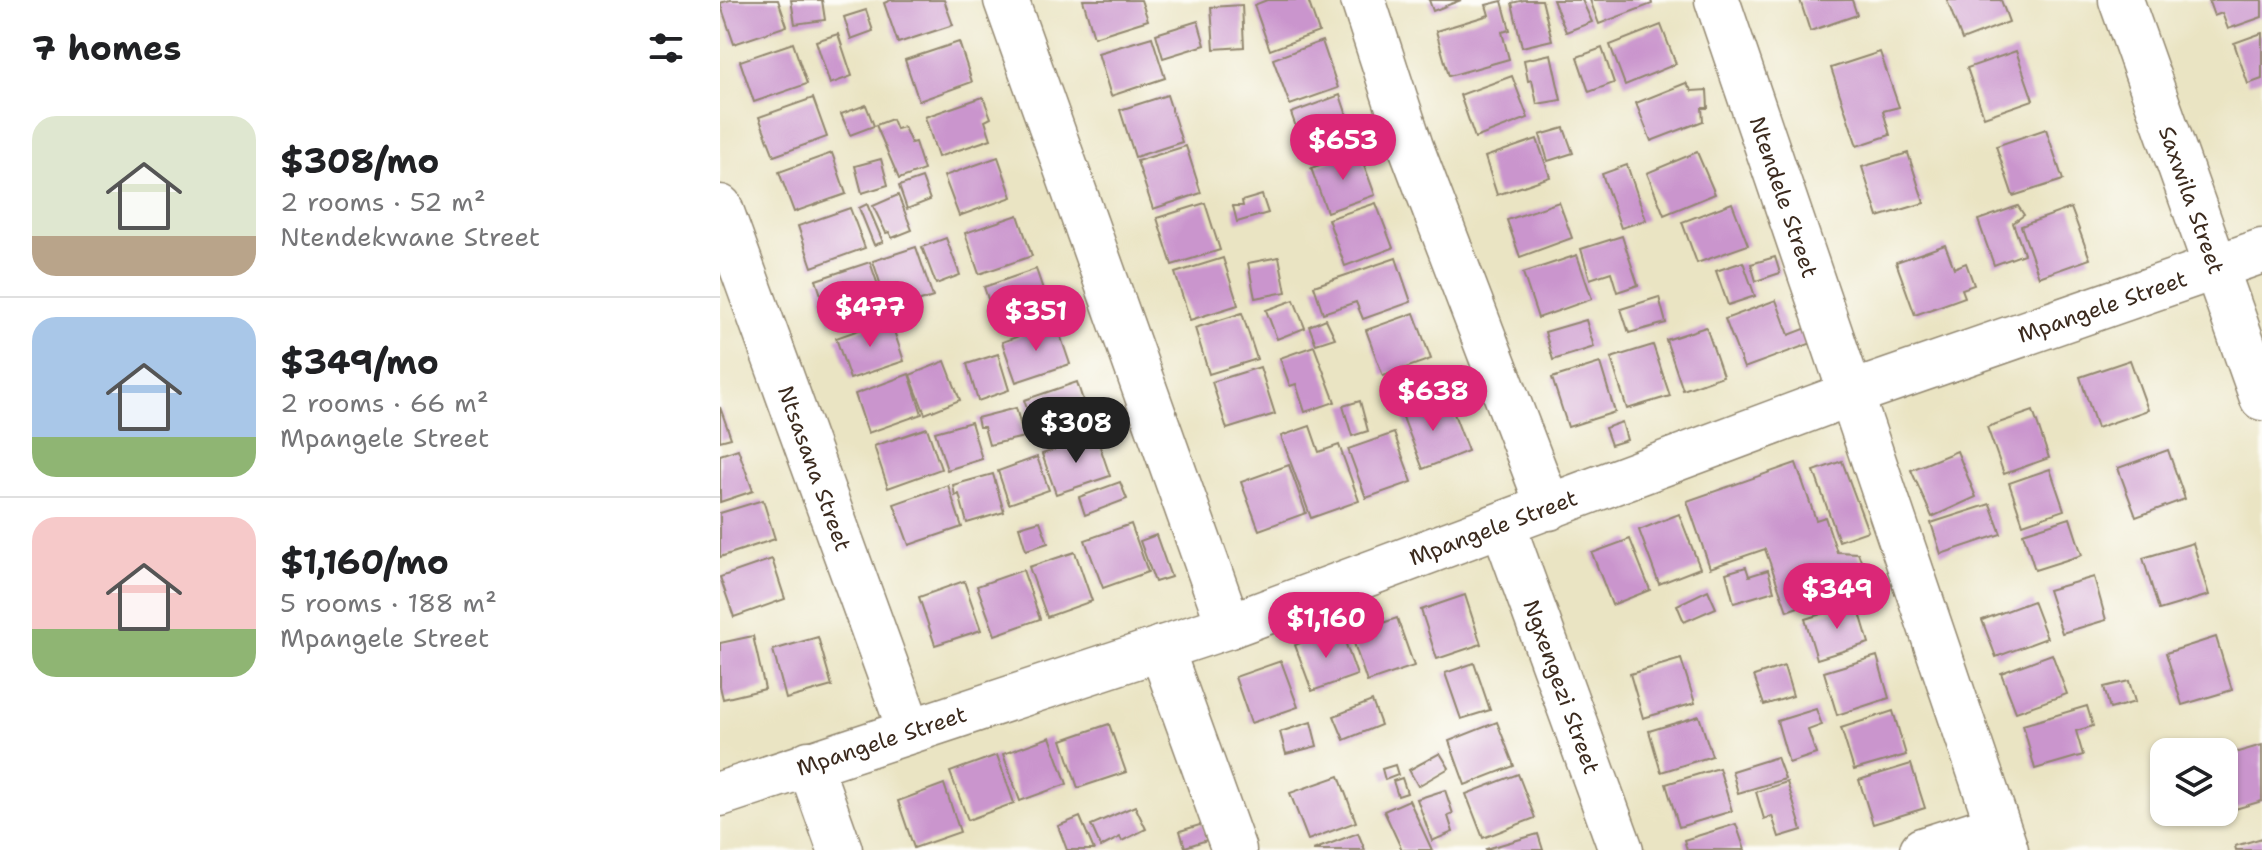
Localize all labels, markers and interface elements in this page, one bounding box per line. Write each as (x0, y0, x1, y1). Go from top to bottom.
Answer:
text: 7 homes (32, 25, 181, 71)
icon: filters (644, 26, 688, 70)
street label: Ntendele Street (1743, 112, 1825, 281)
pin: $653 (1296, 114, 1390, 182)
text: $653 (1308, 122, 1378, 157)
street label: Saxwila Street (2152, 122, 2231, 278)
text: $308/mo (280, 138, 439, 184)
icon: home (96, 148, 192, 244)
text: 2 rooms · 52 m² (280, 184, 486, 219)
text: Ntendekwane Street (280, 219, 540, 254)
street label: Mpangele Street (2014, 264, 2191, 349)
pin: $477 (823, 281, 917, 349)
pin: $351 (989, 285, 1083, 353)
text: $477 (835, 289, 905, 324)
text: $351 (1005, 293, 1067, 328)
text: $349/mo (280, 339, 439, 385)
icon: home (96, 349, 192, 445)
pin: $638 (1386, 365, 1480, 433)
text: $638 (1397, 373, 1469, 408)
street label: Ntsasana Street (771, 382, 858, 555)
text: 2 rooms · 66 m² (280, 385, 489, 420)
pin: $308 (1029, 397, 1123, 465)
text: $308 (1040, 405, 1112, 440)
text: Mpangele Street (280, 420, 489, 455)
street label: Mpangele Street (1405, 483, 1581, 572)
text: $1,160/mo (280, 539, 449, 585)
icon: home (96, 549, 192, 645)
pin: $349 (1790, 563, 1884, 631)
text: $349 (1801, 571, 1873, 606)
text: 5 rooms · 188 m² (280, 585, 497, 620)
pin: $1,160 (1261, 592, 1391, 660)
street label: Ngxengezi Street (1517, 596, 1607, 778)
text: $1,160 (1286, 600, 1366, 635)
text: Mpangele Street (280, 620, 489, 655)
street label: Mpangele Street (793, 699, 970, 782)
map controls (2150, 738, 2238, 826)
button: layers (2150, 738, 2238, 826)

